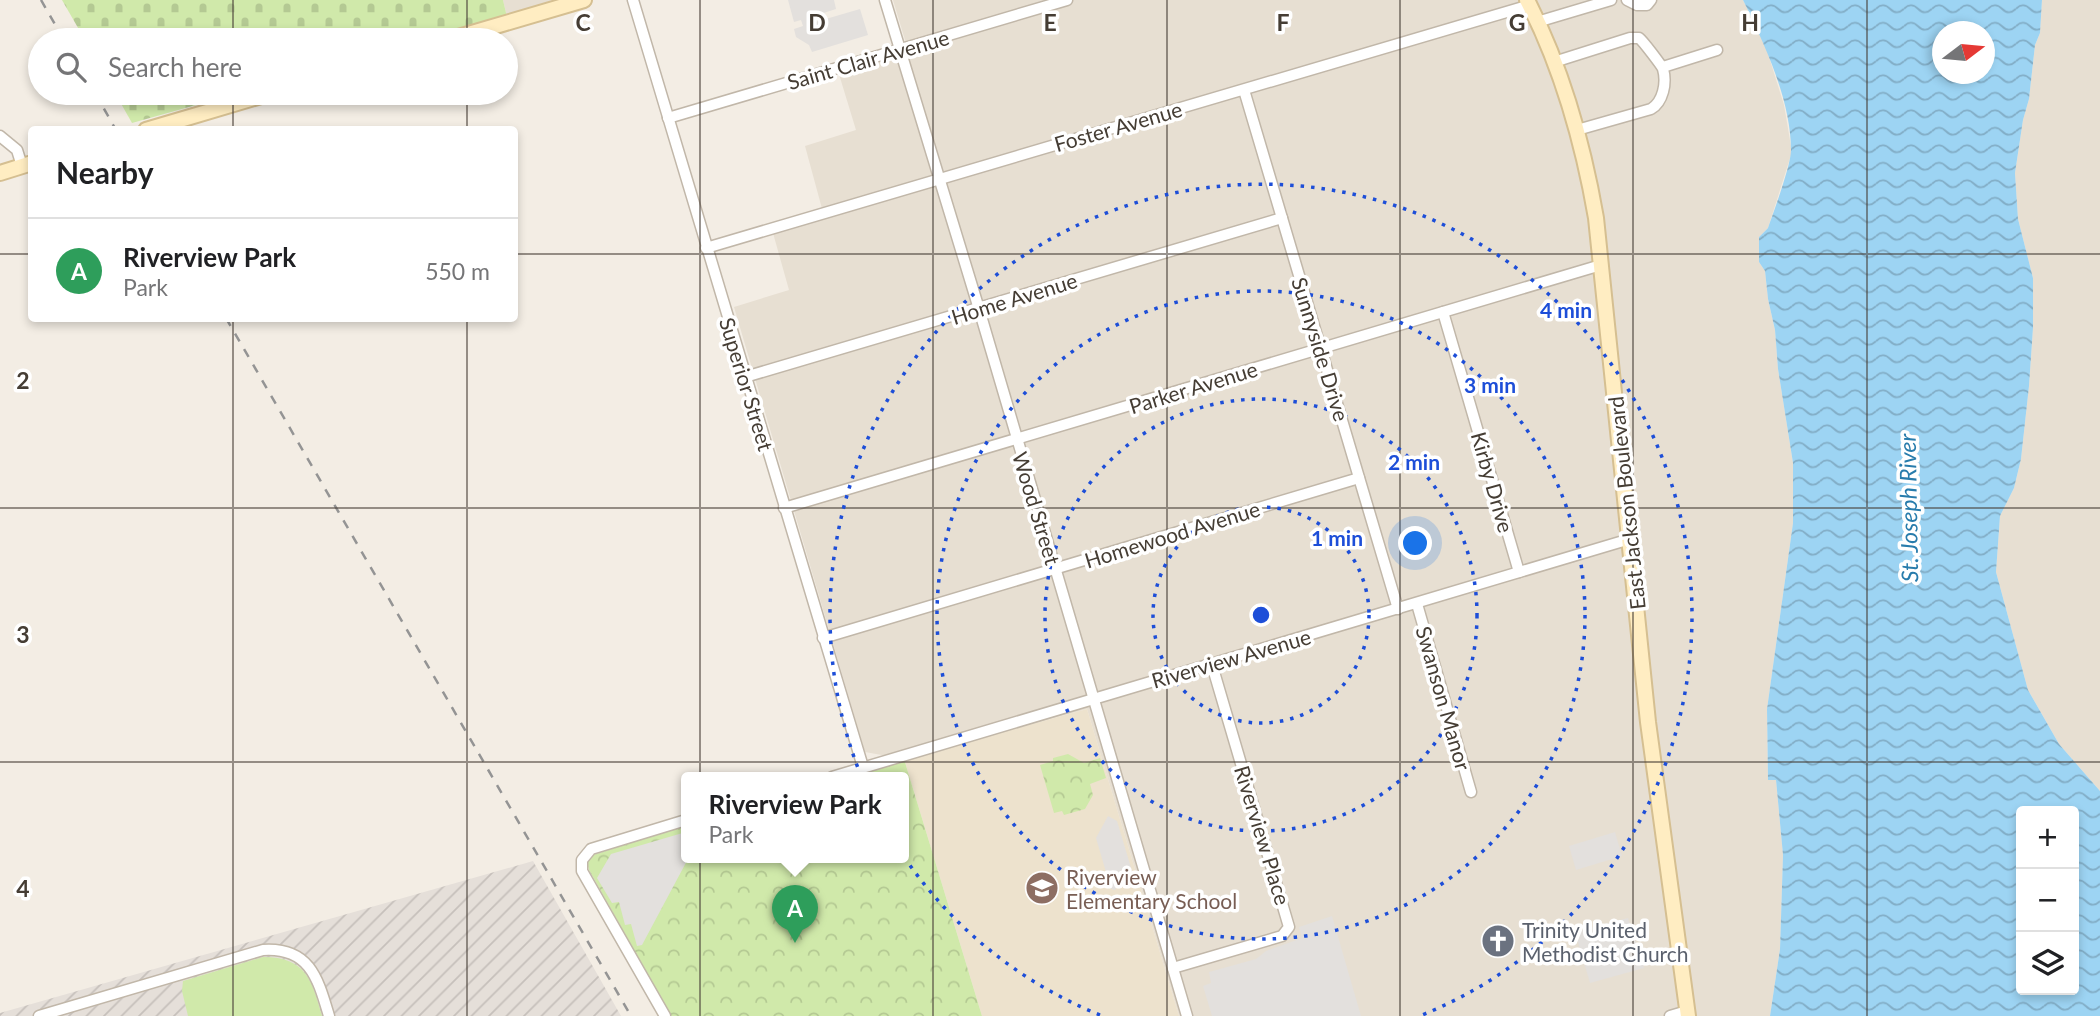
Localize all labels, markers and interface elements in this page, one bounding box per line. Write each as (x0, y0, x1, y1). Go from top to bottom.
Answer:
text: C (575, 8, 591, 36)
text: D (808, 8, 826, 36)
text: E (1043, 8, 1057, 36)
text: F (1276, 8, 1290, 36)
text: G (1509, 8, 1525, 36)
text: H (1741, 8, 1759, 36)
north arrow (1932, 21, 1995, 84)
street label: Saint Clair Avenue (784, 24, 952, 94)
search box (28, 28, 518, 105)
icon: search (52, 48, 90, 86)
text: Search here (108, 51, 242, 83)
street label: Foster Avenue (1051, 96, 1185, 156)
text: Nearby (56, 154, 154, 190)
text: Riverview Park (123, 241, 296, 273)
text: A (71, 257, 87, 285)
text: 550 m (425, 257, 490, 285)
street label: Home Avenue (948, 267, 1080, 329)
text: Park (123, 273, 168, 301)
street label: Sunnyside Drive (1287, 274, 1355, 424)
text: 4 min (1540, 297, 1592, 322)
street label: Superior Street (715, 314, 779, 454)
street label: Parker Avenue (1126, 356, 1260, 418)
text: 2 (16, 366, 30, 394)
text: 3 min (1464, 372, 1516, 397)
street label: East Jackson Boulevard (1602, 395, 1650, 611)
street label: Kirby Drive (1467, 429, 1519, 535)
water label: St. Joseph River (1893, 432, 1923, 582)
street label: Wood Street (1008, 448, 1066, 568)
text: 2 min (1388, 449, 1440, 474)
street label: Homewood Avenue (1081, 495, 1263, 573)
text: 1 min (1311, 525, 1363, 550)
your location (1398, 526, 1432, 560)
centre of rings (1249, 603, 1273, 627)
text: 3 (16, 620, 30, 648)
street label: Riverview Avenue (1149, 623, 1313, 693)
street label: Swanson Manor (1412, 623, 1477, 773)
street label: Riverview Place (1230, 762, 1296, 908)
popup (681, 772, 909, 863)
text: Riverview Park (708, 788, 882, 820)
map controls (2016, 806, 2079, 995)
button: + (2016, 806, 2079, 869)
text: Park (708, 820, 753, 848)
place label: Riverview Elementary School (1066, 864, 1237, 913)
school or university icon: Riverview Elementary School (1023, 869, 1061, 907)
button: − (2016, 869, 2079, 932)
text: 4 (16, 874, 30, 902)
pin: A (772, 885, 818, 943)
place label: Trinity United Methodist Church (1522, 917, 1689, 966)
church icon: Trinity United Methodist Church (1479, 922, 1517, 960)
button: layers (2016, 932, 2079, 995)

